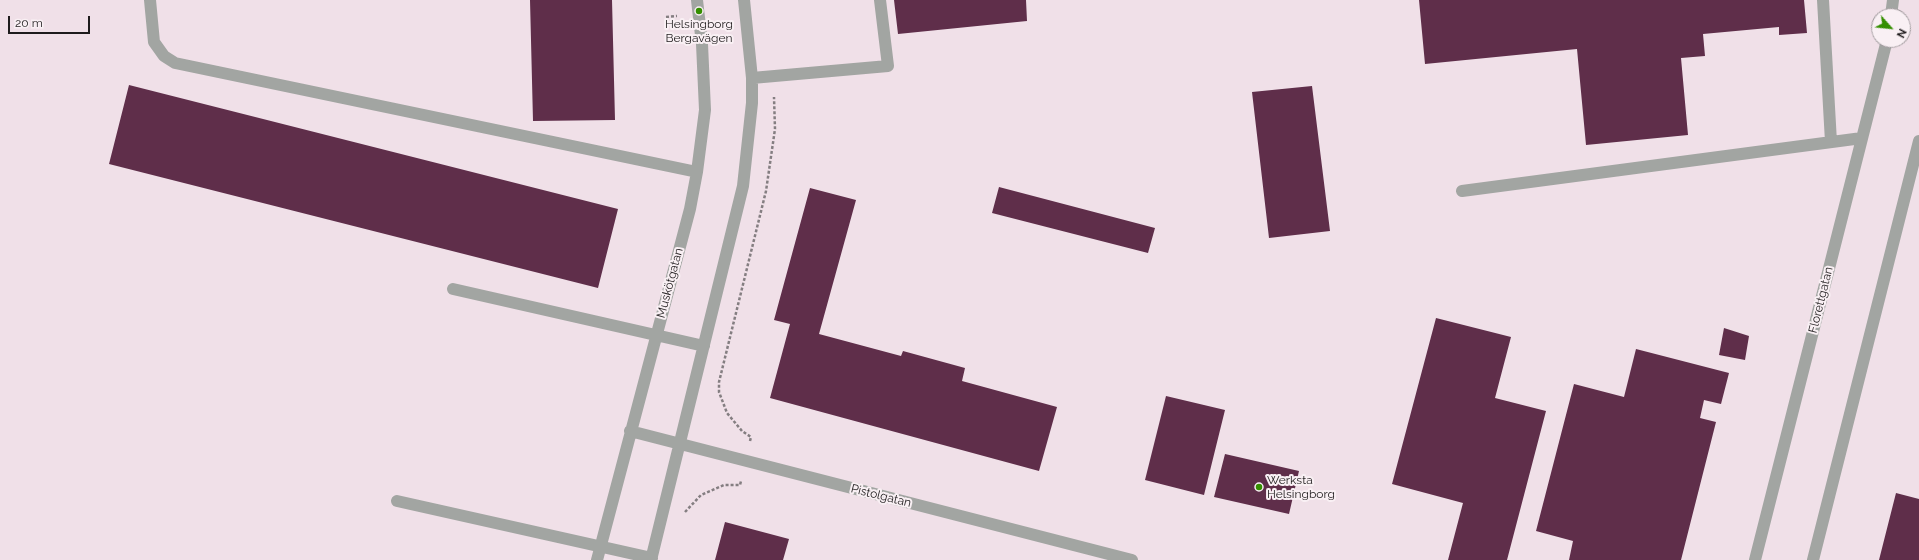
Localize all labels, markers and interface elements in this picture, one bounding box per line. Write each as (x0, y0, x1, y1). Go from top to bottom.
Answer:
marker: Helsingborg Bergavägen (694, 6, 704, 16)
scale bar (10, 8, 92, 34)
north arrow (1871, 8, 1911, 48)
text: 20 m (15, 16, 43, 30)
place label: Helsingborg Bergavägen (665, 17, 733, 45)
text: N (1894, 27, 1909, 40)
street label: Muskötgatan (654, 246, 686, 320)
street label: Florettgatan (1806, 265, 1836, 335)
place label: Werksta Helsingborg (1267, 473, 1335, 501)
street label: Pistolgatan (849, 482, 913, 510)
marker: Werksta Helsingborg (1254, 482, 1264, 492)

